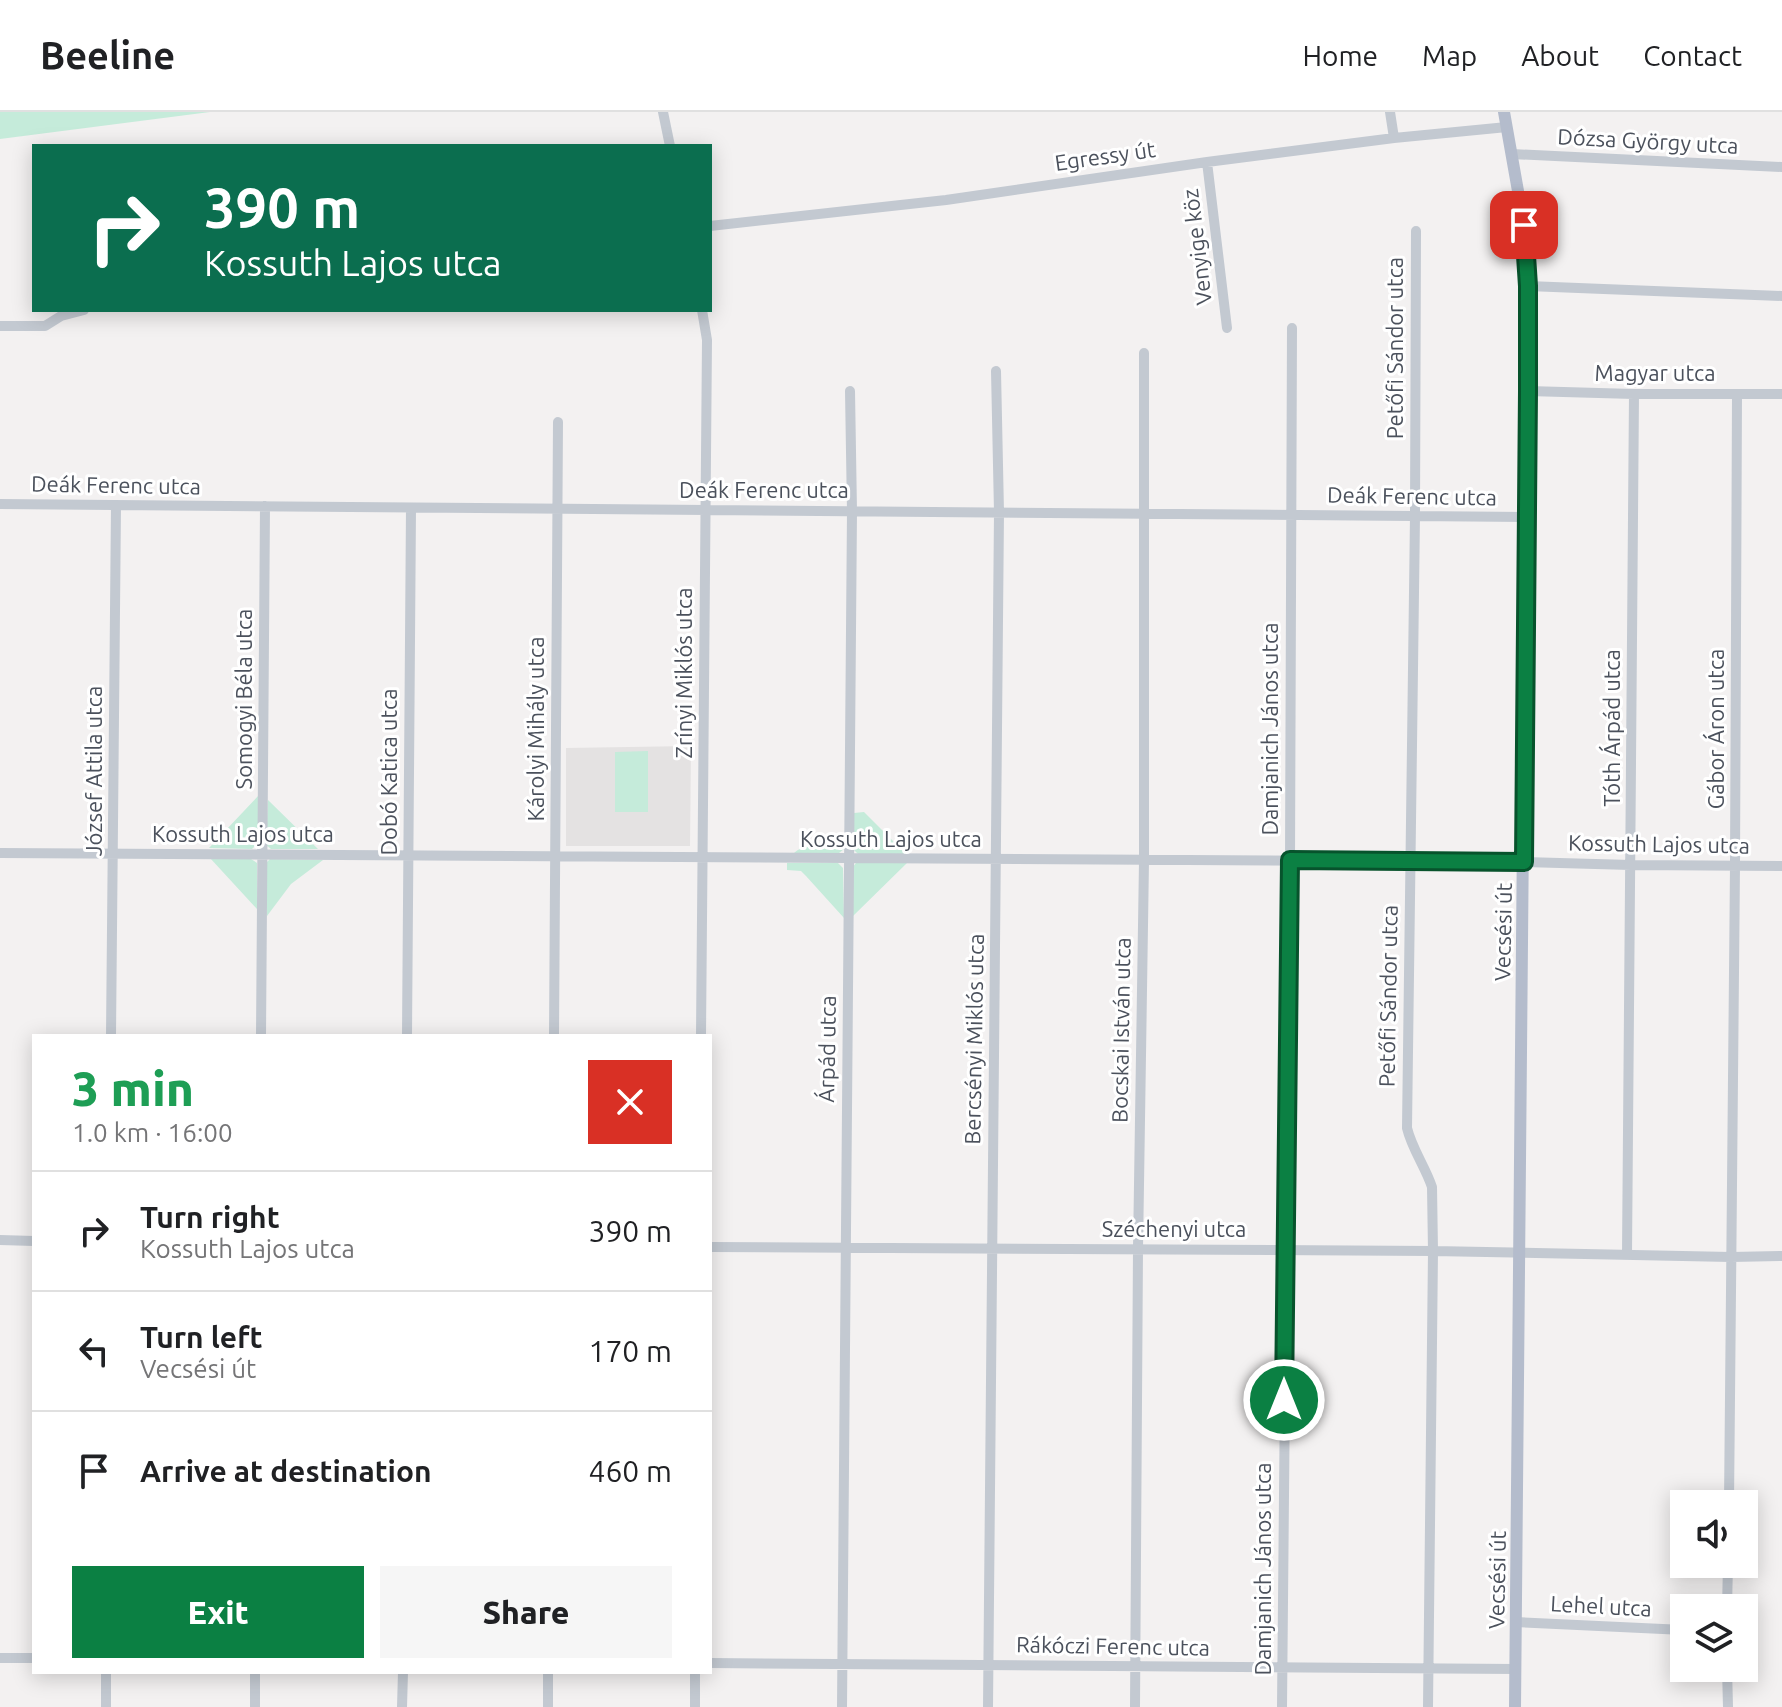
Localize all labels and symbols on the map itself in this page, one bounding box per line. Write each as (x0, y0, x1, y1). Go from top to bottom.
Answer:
street label: Dózsa György utca (1557, 123, 1739, 158)
street label: Egressy út (1053, 136, 1157, 175)
street label: Venyige köz (1177, 187, 1216, 307)
pin (1490, 191, 1558, 259)
street label: Petőfi Sándor utca (1382, 257, 1407, 439)
street label: Magyar utca (1595, 360, 1715, 385)
street label: Deák Ferenc utca (31, 471, 201, 498)
street label: Deák Ferenc utca (679, 477, 849, 502)
street label: Deák Ferenc utca (1327, 482, 1497, 509)
street label: Zrínyi Miklós utca (671, 588, 696, 758)
street label: Somogyi Béla utca (231, 609, 256, 789)
street label: Damjanich János utca (1257, 622, 1282, 836)
street label: Károlyi Mihály utca (523, 637, 548, 821)
street label: Tóth Árpád utca (1598, 649, 1624, 807)
street label: Gábor Áron utca (1702, 649, 1728, 809)
street label: József Attila utca (81, 686, 106, 856)
street label: Dobó Katica utca (376, 688, 401, 856)
street label: Kossuth Lajos utca (152, 821, 334, 846)
street label: Kossuth Lajos utca (800, 826, 982, 851)
street label: Kossuth Lajos utca (1568, 829, 1750, 858)
street label: Vecsési út (1489, 882, 1516, 981)
street label: Petőfi Sándor utca (1373, 905, 1402, 1087)
street label: Bercsényi Miklós utca (959, 933, 988, 1145)
street label: Bocskai István utca (1106, 937, 1135, 1123)
street label: Árpád utca (812, 995, 840, 1103)
street label: Széchenyi utca (1102, 1216, 1246, 1241)
position arrow (1242, 1358, 1326, 1442)
street label: Damjanich János utca (1250, 1462, 1275, 1676)
street label: Vecsési út (1483, 1530, 1510, 1629)
street label: Lehel utca (1550, 1590, 1652, 1621)
street label: Rákóczi Ferenc utca (1016, 1631, 1210, 1660)

